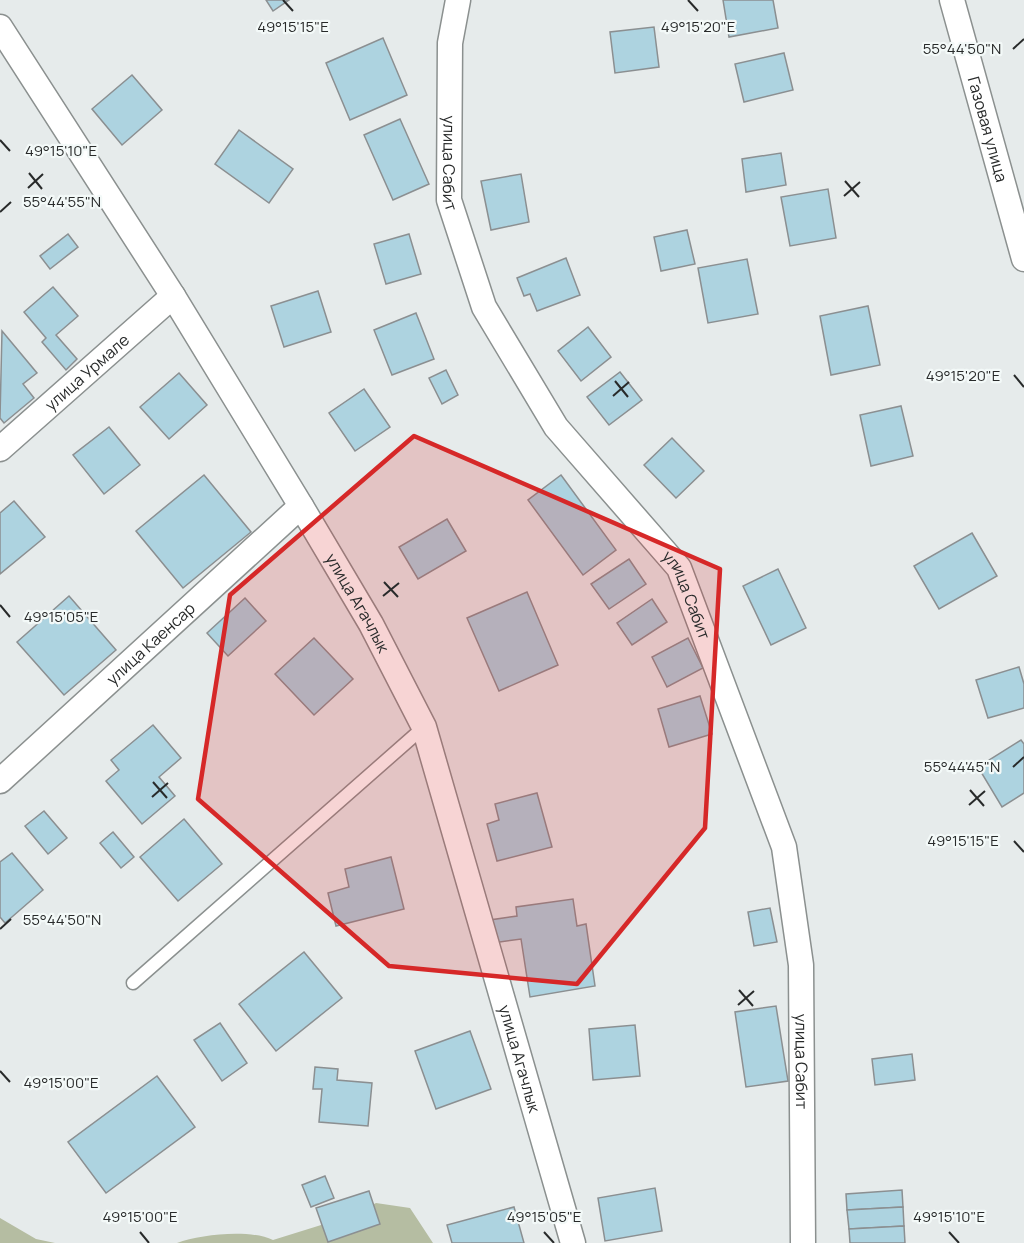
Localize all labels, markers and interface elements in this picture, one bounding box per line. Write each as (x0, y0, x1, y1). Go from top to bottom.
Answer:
text: 49°15'15"E (257, 16, 329, 37)
text: 49°15'20"E (661, 16, 735, 37)
text: 55°44'50"N (923, 38, 1001, 59)
street label: Газовая улица (963, 74, 1013, 184)
street label: улица Сабит (438, 116, 463, 214)
text: 49°15'10"E (25, 140, 97, 161)
text: 55°44'55"N (23, 191, 101, 212)
street label: улица Урмале (40, 329, 134, 415)
text: 49°15'20"E (926, 365, 1000, 386)
street label: улица Сабит (658, 546, 716, 642)
street label: улица Агачлык (320, 549, 395, 657)
street label: улица Каенсар (102, 597, 200, 690)
text: 49°15'05"E (24, 606, 98, 627)
text: 55°44'45"N (924, 756, 1000, 777)
text: 49°15'15"E (927, 830, 999, 851)
text: 55°44'50"N (23, 909, 101, 930)
street label: улица Агачлык (494, 1002, 546, 1116)
street label: улица Сабит (790, 1014, 813, 1109)
text: 49°15'00"E (23, 1072, 99, 1093)
text: 49°15'00"E (102, 1206, 178, 1227)
text: 49°15'05"E (507, 1206, 581, 1227)
text: 49°15'10"E (913, 1206, 985, 1227)

